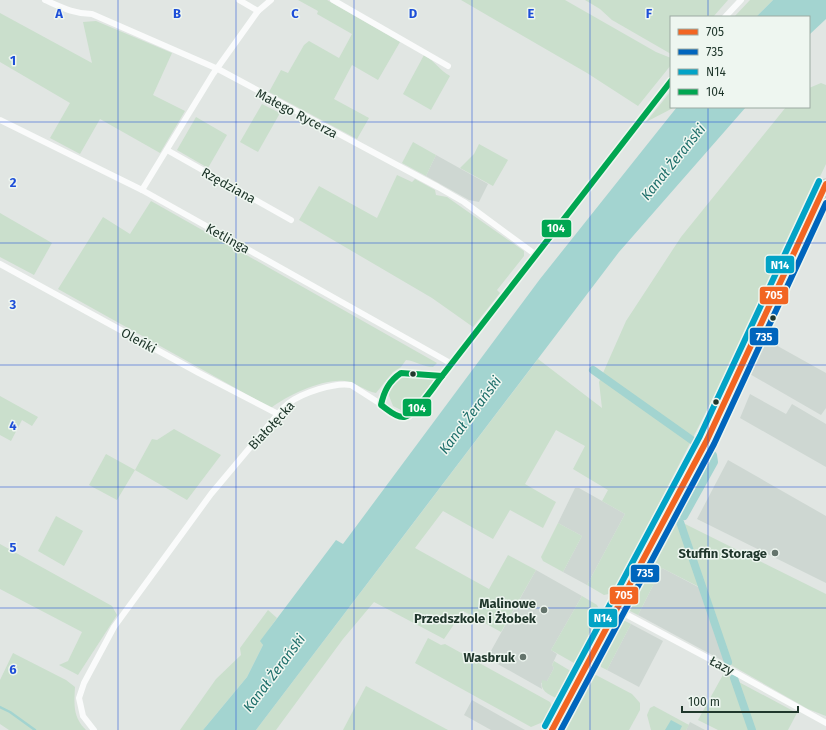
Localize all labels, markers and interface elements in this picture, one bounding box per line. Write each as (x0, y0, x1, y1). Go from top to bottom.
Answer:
text: A (54, 6, 63, 21)
text: B (173, 6, 181, 21)
text: C (291, 6, 299, 21)
text: D (409, 6, 418, 21)
text: E (528, 6, 535, 21)
text: F (646, 6, 653, 21)
legend (670, 16, 810, 108)
text: 705 (706, 25, 724, 39)
text: 735 (706, 45, 723, 59)
text: 1 (10, 53, 16, 68)
text: N14 (706, 65, 726, 79)
text: 104 (706, 85, 725, 99)
street label: Małego Rycerza (253, 86, 340, 141)
water label: Kanał Żerański (637, 120, 709, 204)
street label: Rzędziana (199, 164, 258, 206)
text: 2 (10, 175, 17, 190)
line badge: 104 (541, 219, 572, 238)
street label: Ketlinga (203, 220, 252, 257)
text: 104 (547, 222, 565, 235)
line badge: N14 (765, 255, 795, 274)
text: N14 (771, 259, 789, 272)
line badge: 705 (759, 286, 789, 305)
text: 705 (765, 289, 783, 302)
text: 3 (9, 297, 17, 312)
unlabelled marker (768, 313, 778, 323)
street label: Oleńki (119, 325, 159, 356)
line badge: 735 (749, 327, 779, 346)
text: 735 (756, 331, 772, 344)
unlabelled marker (408, 369, 418, 379)
water label: Kanał Żerański (435, 372, 505, 458)
unlabelled marker (711, 397, 721, 407)
street label: Białołęcka (245, 398, 298, 453)
line badge: 104 (402, 398, 432, 417)
text: 104 (408, 402, 426, 415)
text: 4 (9, 418, 17, 433)
text: 5 (10, 540, 17, 555)
place label: Stuffin Storage (678, 546, 767, 561)
marker: Stuffin Storage (770, 548, 780, 558)
line badge: 735 (630, 564, 660, 583)
text: 735 (637, 567, 653, 580)
line badge: 705 (609, 586, 639, 605)
text: 705 (615, 589, 633, 602)
place label: Malinowe Przedszkole i Żłobek (414, 596, 537, 626)
marker: Malinowe Przedszkole i Żłobek (539, 605, 549, 615)
line badge: N14 (588, 608, 618, 628)
text: N14 (594, 612, 612, 625)
water label: Kanał Żerański (239, 630, 309, 716)
place label: Wasbruk (464, 650, 516, 665)
marker: Wasbruk (518, 652, 528, 662)
street label: Łazy (707, 653, 737, 678)
text: 6 (9, 662, 17, 677)
scale bar (682, 688, 798, 714)
text: 100 m (688, 695, 720, 709)

